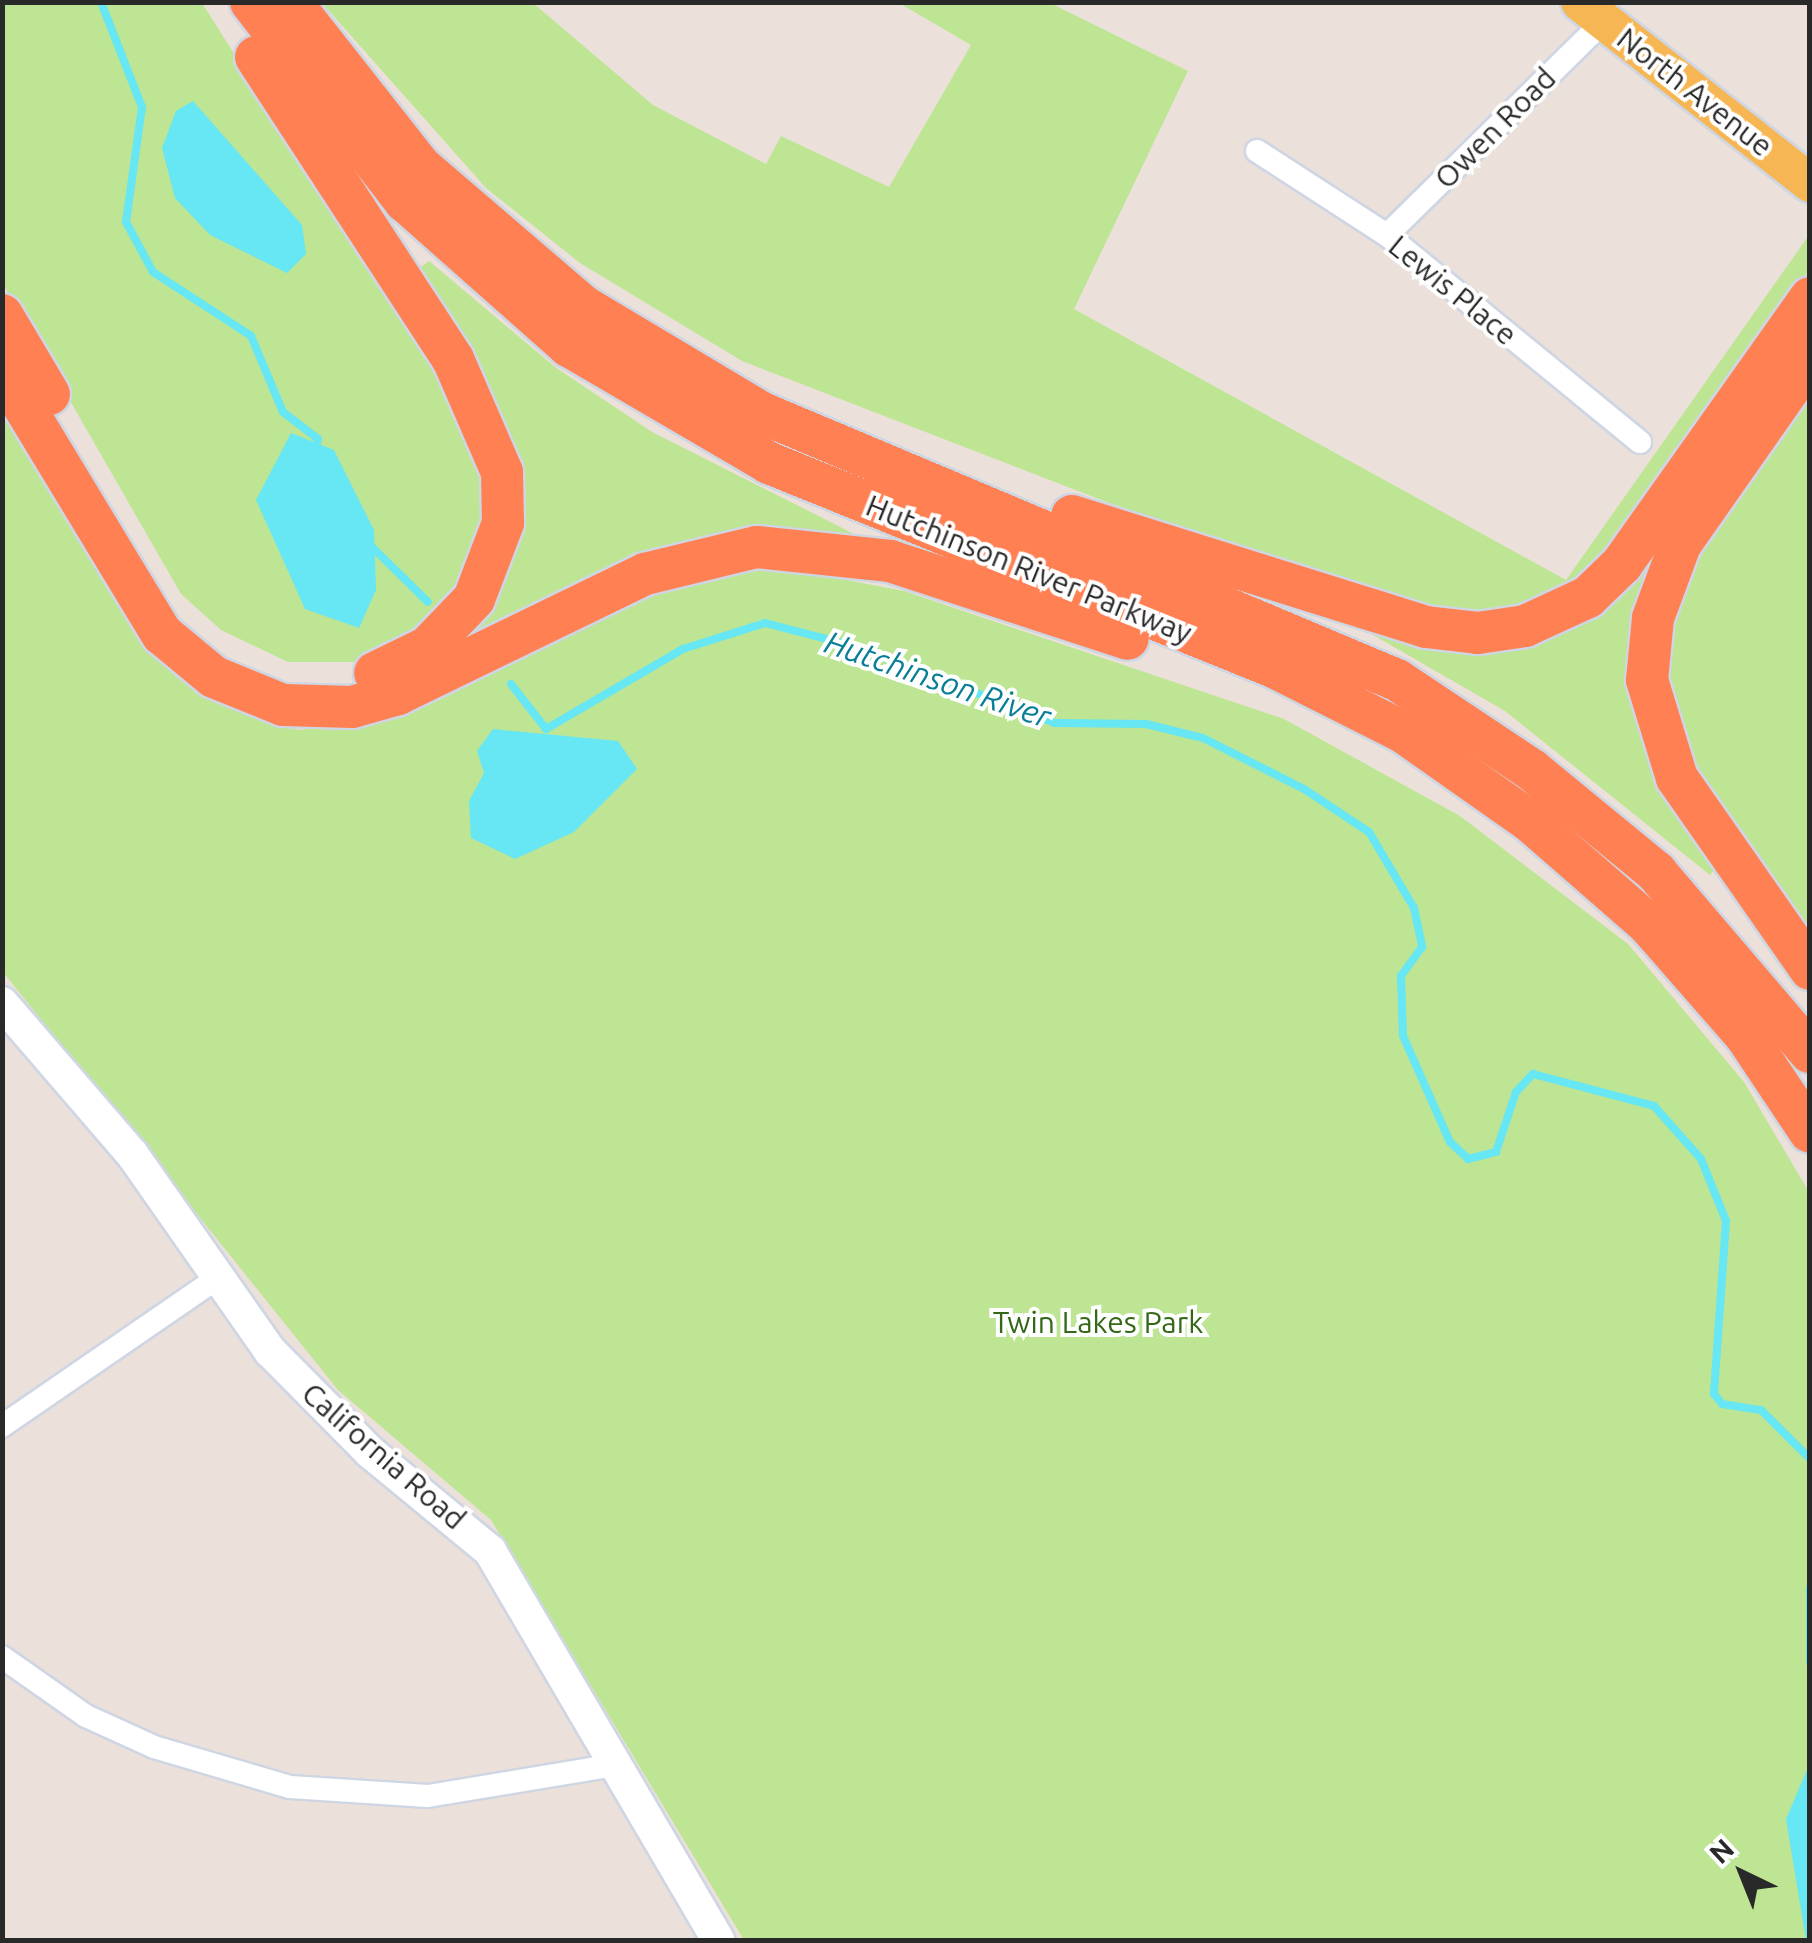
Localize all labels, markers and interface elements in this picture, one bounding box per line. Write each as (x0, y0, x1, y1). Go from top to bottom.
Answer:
street label: North Avenue (1610, 20, 1780, 164)
street label: Owen Road (1427, 60, 1563, 196)
street label: Lewis Place (1382, 228, 1524, 352)
street label: Hutchinson River Parkway (861, 487, 1197, 651)
water label: Hutchinson River (820, 622, 1056, 736)
park label: Twin Lakes Park (993, 1304, 1203, 1340)
street label: California Road (295, 1375, 473, 1537)
north arrow (1692, 1823, 1792, 1923)
text: N (1703, 1832, 1739, 1869)

